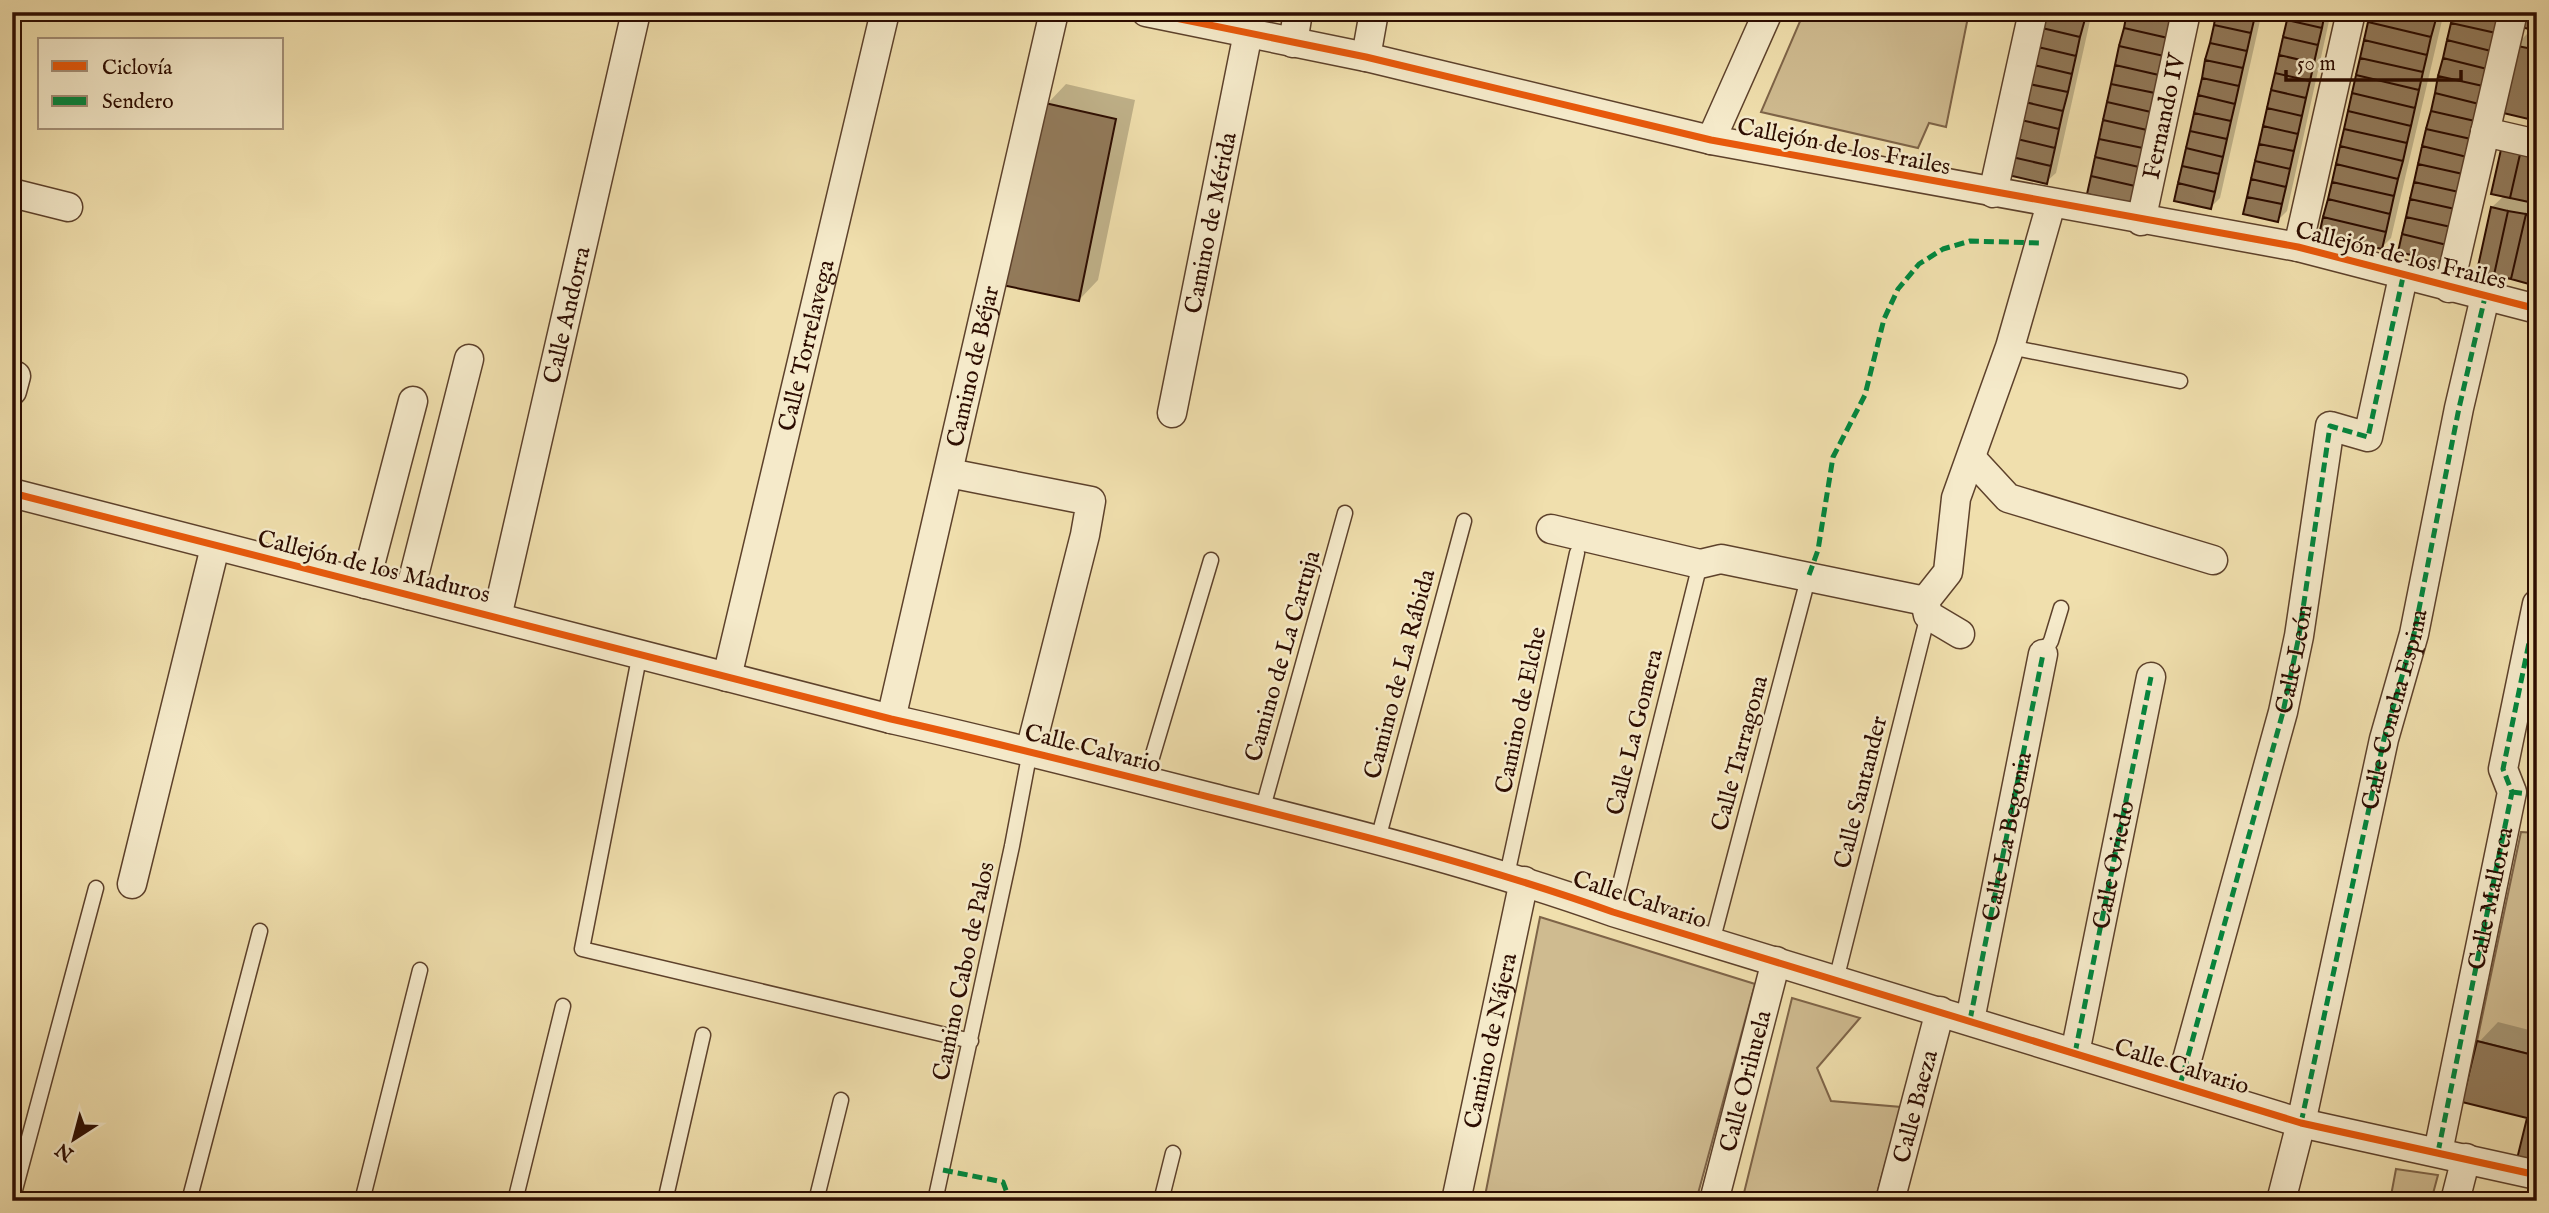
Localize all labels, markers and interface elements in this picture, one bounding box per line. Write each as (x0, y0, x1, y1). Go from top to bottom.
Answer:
legend (38, 38, 284, 130)
scale bar (2286, 38, 2462, 82)
street label: Fernando IV (2136, 50, 2194, 182)
text: 50 m (2297, 51, 2336, 78)
text: Ciclovía (102, 55, 173, 82)
text: Sendero (102, 89, 173, 116)
street label: Callejón de los Frailes (1734, 112, 1953, 183)
street label: Camino de Mérida (1178, 129, 1245, 316)
street label: Callejón de los Frailes (2292, 215, 2510, 298)
street label: Calle Andorra (537, 243, 599, 387)
street label: Calle Torrelavega (772, 256, 843, 434)
street label: Camino de Béjar (940, 283, 1007, 450)
street label: Callejón de los Maduros (254, 524, 493, 611)
street label: Camino de La Cartuja (1238, 547, 1329, 766)
street label: Camino de La Rábida (1358, 566, 1444, 783)
street label: Calle León (2269, 602, 2320, 717)
street label: Calle Concha Espina (2355, 606, 2436, 813)
street label: Camino de Elche (1489, 624, 1554, 797)
street label: Calle La Gomera (1600, 645, 1671, 819)
street label: Calle Tarragona (1705, 672, 1776, 835)
street label: Calle Santander (1828, 713, 1895, 872)
street label: Calle Calvario (1021, 718, 1164, 781)
street label: Calle La Begonia (1976, 749, 2040, 924)
street label: Calle Oviedo (2086, 798, 2143, 932)
street label: Calle Mallorca (2462, 824, 2522, 973)
street label: Camino Cabo de Palos (926, 859, 1003, 1084)
street label: Calle Calvario (1568, 864, 1711, 937)
street label: Camino de Nájera (1458, 950, 1525, 1132)
street label: Calle Orihuela (1713, 1007, 1780, 1155)
street label: Calle Calvario (2110, 1032, 2253, 1103)
street label: Calle Baeza (1887, 1046, 1946, 1166)
north arrow (38, 1104, 108, 1174)
text: N (51, 1136, 80, 1166)

